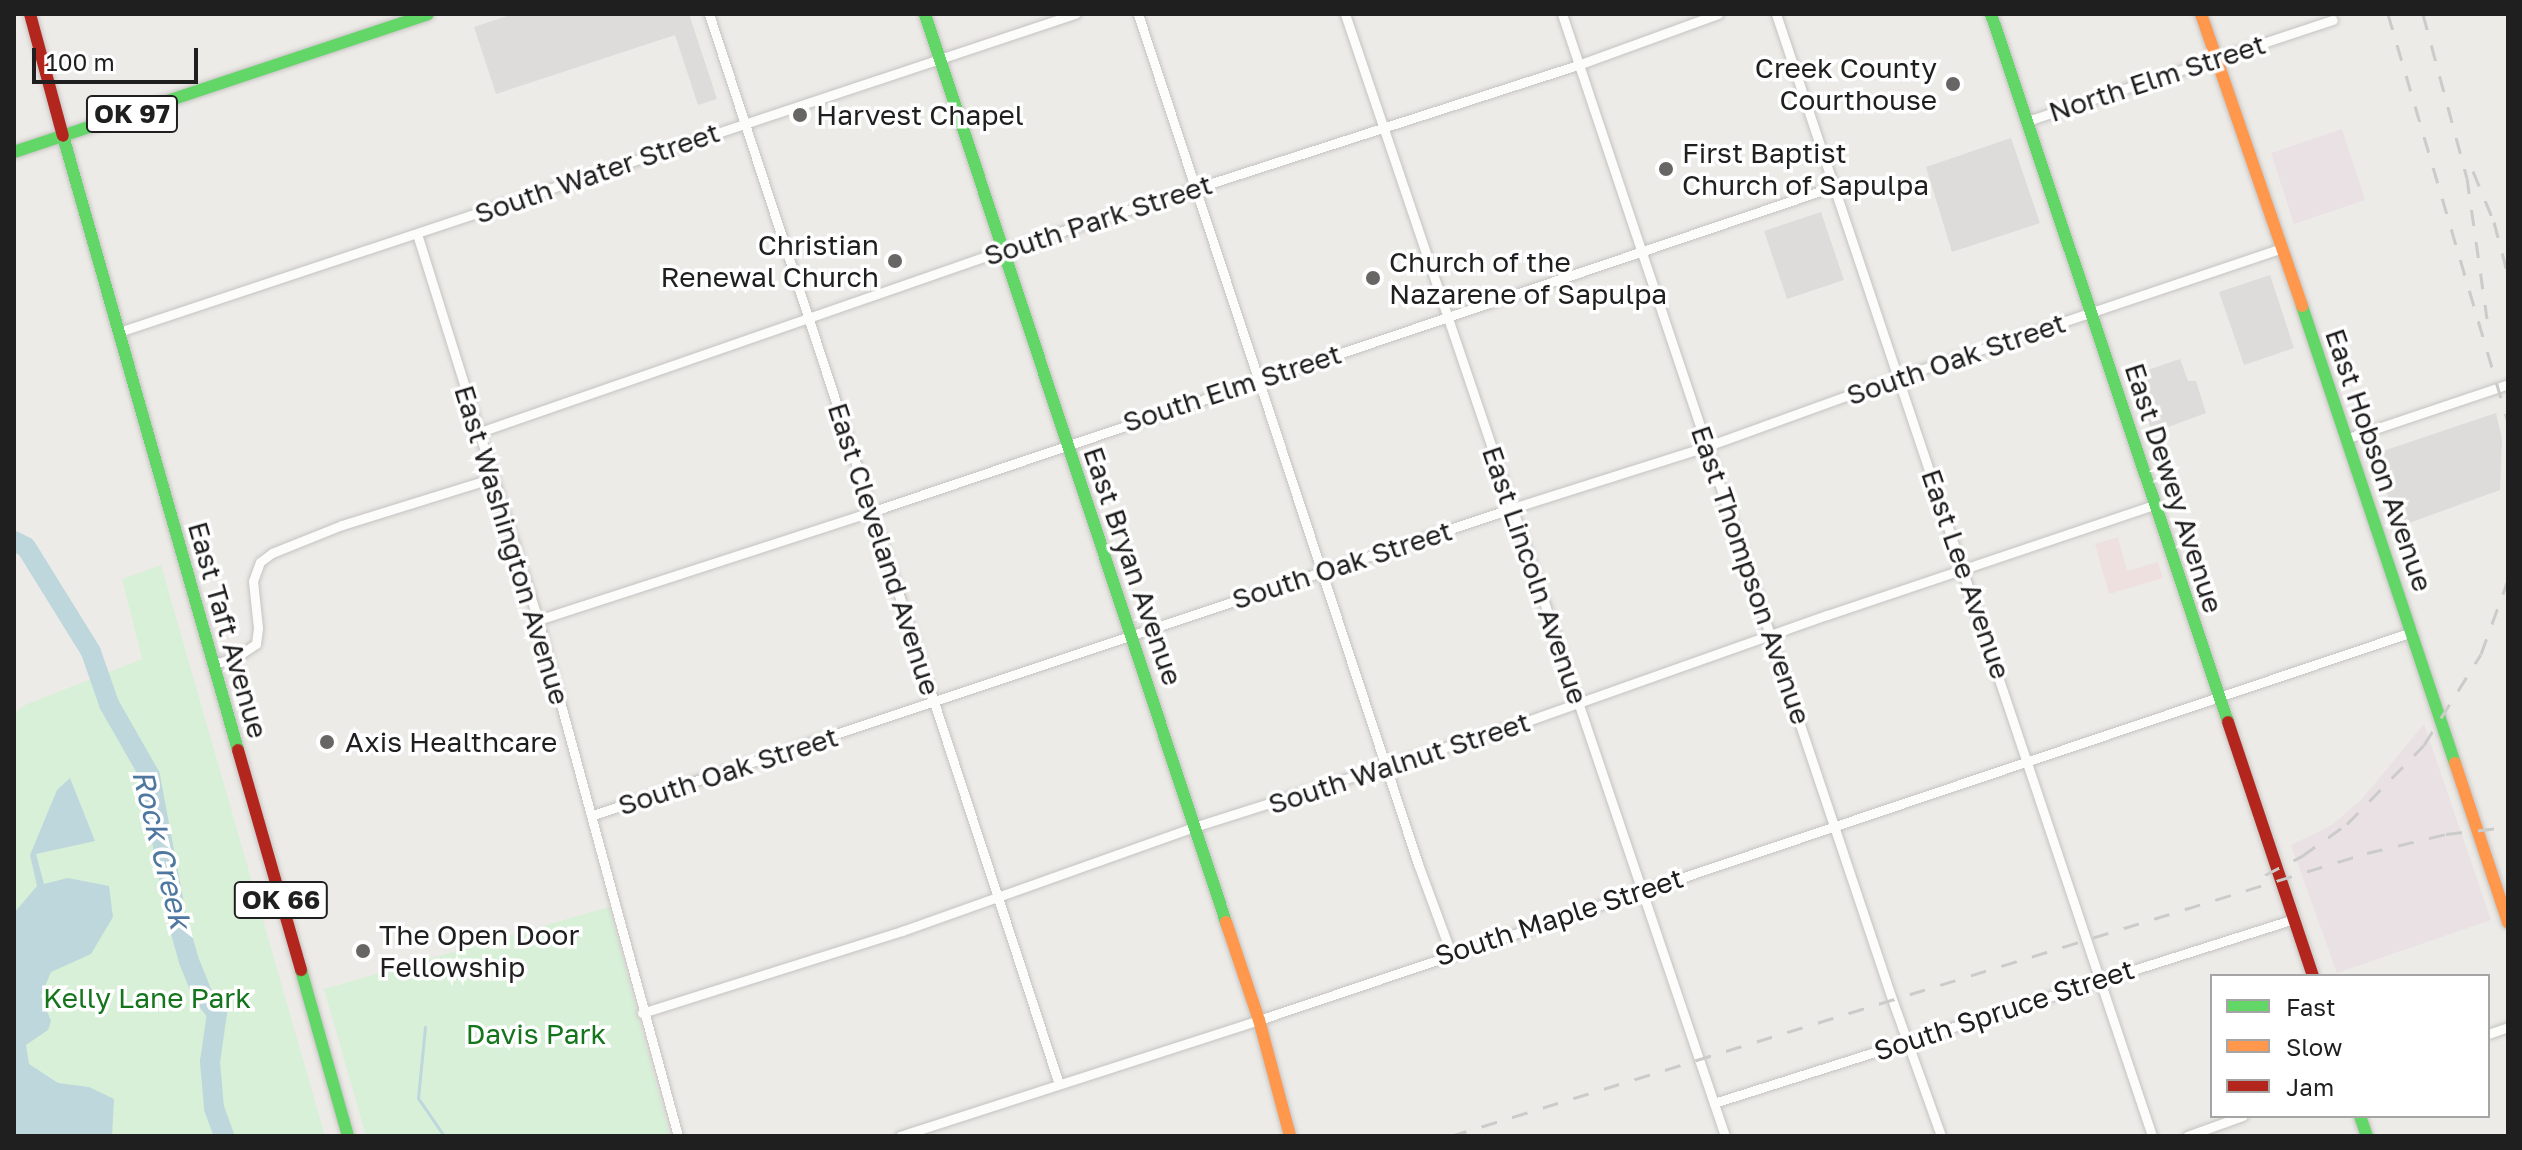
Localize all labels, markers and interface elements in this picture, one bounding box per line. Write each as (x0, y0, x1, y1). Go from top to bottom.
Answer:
street label: North Elm Street (2044, 27, 2270, 129)
scale bar (36, 32, 202, 82)
text: 100 m (46, 47, 115, 76)
place label: Creek County Courthouse (1755, 51, 1937, 117)
marker: Creek County Courthouse (1944, 75, 1962, 93)
road number: OK 97 (84, 92, 180, 136)
place label: Harvest Chapel (816, 98, 1024, 132)
marker: Harvest Chapel (791, 106, 809, 124)
street label: South Water Street (470, 115, 724, 231)
place label: First Baptist Church of Sapulpa (1682, 136, 1929, 202)
marker: First Baptist Church of Sapulpa (1657, 160, 1675, 178)
street label: South Park Street (980, 167, 1216, 273)
place label: Christian Renewal Church (661, 228, 879, 294)
place label: Church of the Nazarene of Sapulpa (1389, 245, 1667, 311)
marker: Christian Renewal Church (886, 252, 904, 270)
marker: Church of the Nazarene of Sapulpa (1364, 269, 1382, 287)
street label: South Oak Street (1842, 306, 2070, 412)
street label: East Hobson Avenue (2318, 324, 2440, 596)
street label: South Elm Street (1118, 337, 1346, 439)
street label: East Dewey Avenue (2118, 359, 2230, 617)
street label: East Washington Avenue (447, 381, 577, 709)
street label: East Cleveland Avenue (821, 399, 947, 699)
street label: East Thompson Avenue (1684, 421, 1818, 729)
street label: East Bryan Avenue (1076, 442, 1190, 690)
street label: East Lincoln Avenue (1475, 442, 1595, 708)
street label: East Lee Avenue (1914, 465, 2018, 683)
street label: South Oak Street (1228, 514, 1456, 616)
street label: East Taft Avenue (181, 518, 275, 742)
street label: South Walnut Street (1264, 705, 1534, 821)
street label: South Oak Street (614, 720, 842, 822)
place label: Axis Healthcare (345, 725, 557, 759)
marker: Axis Healthcare (316, 731, 338, 753)
water label: Rock Creek (125, 766, 199, 932)
street label: South Maple Street (1431, 861, 1687, 973)
road number: OK 66 (233, 878, 329, 922)
place label: The Open Door Fellowship (379, 918, 579, 984)
marker: The Open Door Fellowship (354, 942, 372, 960)
street label: South Spruce Street (1870, 952, 2138, 1068)
legend (2210, 974, 2490, 1118)
park label: Kelly Lane Park (43, 981, 251, 1015)
text: Fast (2286, 992, 2336, 1021)
park label: Davis Park (466, 1017, 606, 1051)
text: Slow (2286, 1032, 2342, 1061)
text: Jam (2286, 1072, 2334, 1101)

